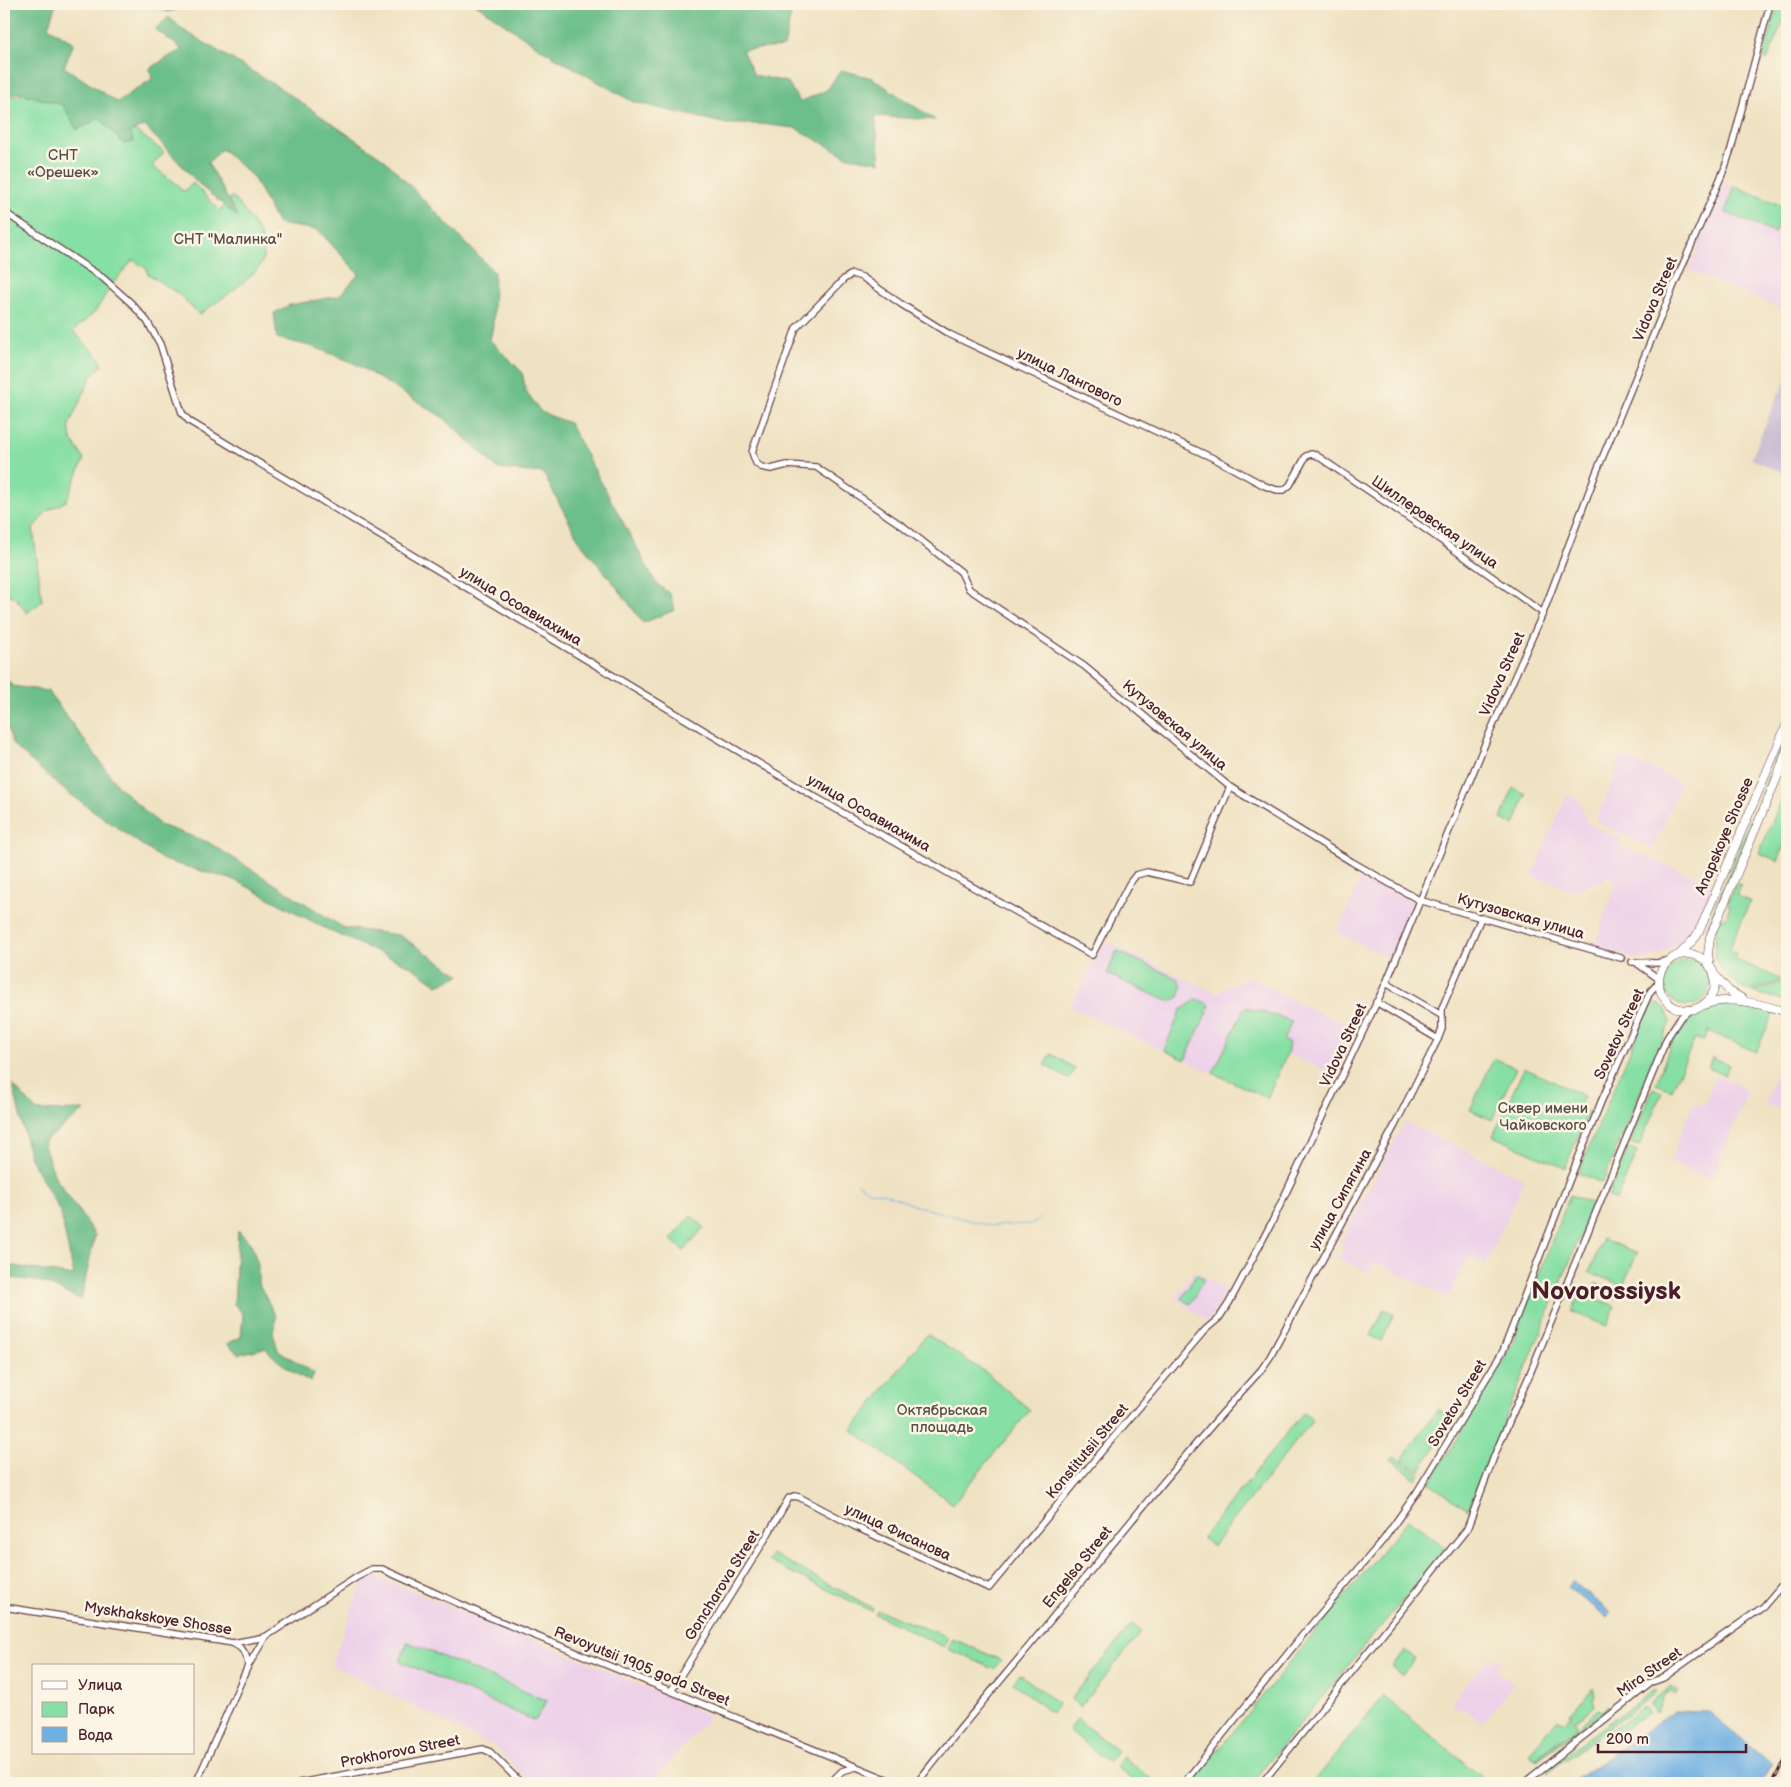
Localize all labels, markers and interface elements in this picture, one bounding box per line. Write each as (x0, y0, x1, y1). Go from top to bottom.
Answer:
park label: СНТ «Орешек» (27, 146, 99, 182)
park label: СНТ "Малинка" (174, 230, 282, 249)
street label: Vidova Street (1629, 254, 1682, 344)
street label: улица Лангового (1014, 344, 1126, 411)
street label: Шиллеровская улица (1368, 472, 1502, 573)
street label: улица Осоавиахима (456, 562, 585, 651)
street label: Vidova Street (1475, 629, 1530, 719)
street label: Кутузовская улица (1118, 676, 1231, 775)
street label: улица Осоавиахима (804, 770, 934, 857)
street label: Anapskoye Shosse (1691, 774, 1758, 898)
street label: Кутузовская улица (1455, 889, 1587, 944)
street label: Sovetov Street (1590, 985, 1649, 1083)
street label: Vidova Street (1316, 1000, 1371, 1090)
park label: Сквер имени Чайковского (1498, 1099, 1588, 1135)
street label: улица Сипягина (1305, 1145, 1376, 1253)
district label: Novorossiysk (1531, 1276, 1681, 1307)
street label: Sovetov Street (1424, 1356, 1491, 1450)
street label: Konstitutsii Street (1042, 1399, 1133, 1503)
park label: Октябрьская площадь (897, 1401, 987, 1437)
street label: улица Фисанова (842, 1500, 954, 1565)
street label: Engelsa Street (1038, 1522, 1117, 1612)
street label: Goncharova Street (681, 1526, 764, 1644)
street label: Myskhakskoye Shosse (83, 1597, 233, 1640)
street label: Revoyutsii 1905 goda Street (551, 1622, 733, 1711)
street label: Mira Street (1613, 1643, 1686, 1702)
legend (32, 1664, 195, 1754)
text: Улица (78, 1676, 123, 1695)
text: Парк (78, 1700, 115, 1719)
scale bar (1598, 1722, 1746, 1754)
text: Вода (78, 1726, 113, 1745)
text: 200 m (1606, 1730, 1649, 1749)
street label: Prokhorova Street (339, 1731, 462, 1772)

